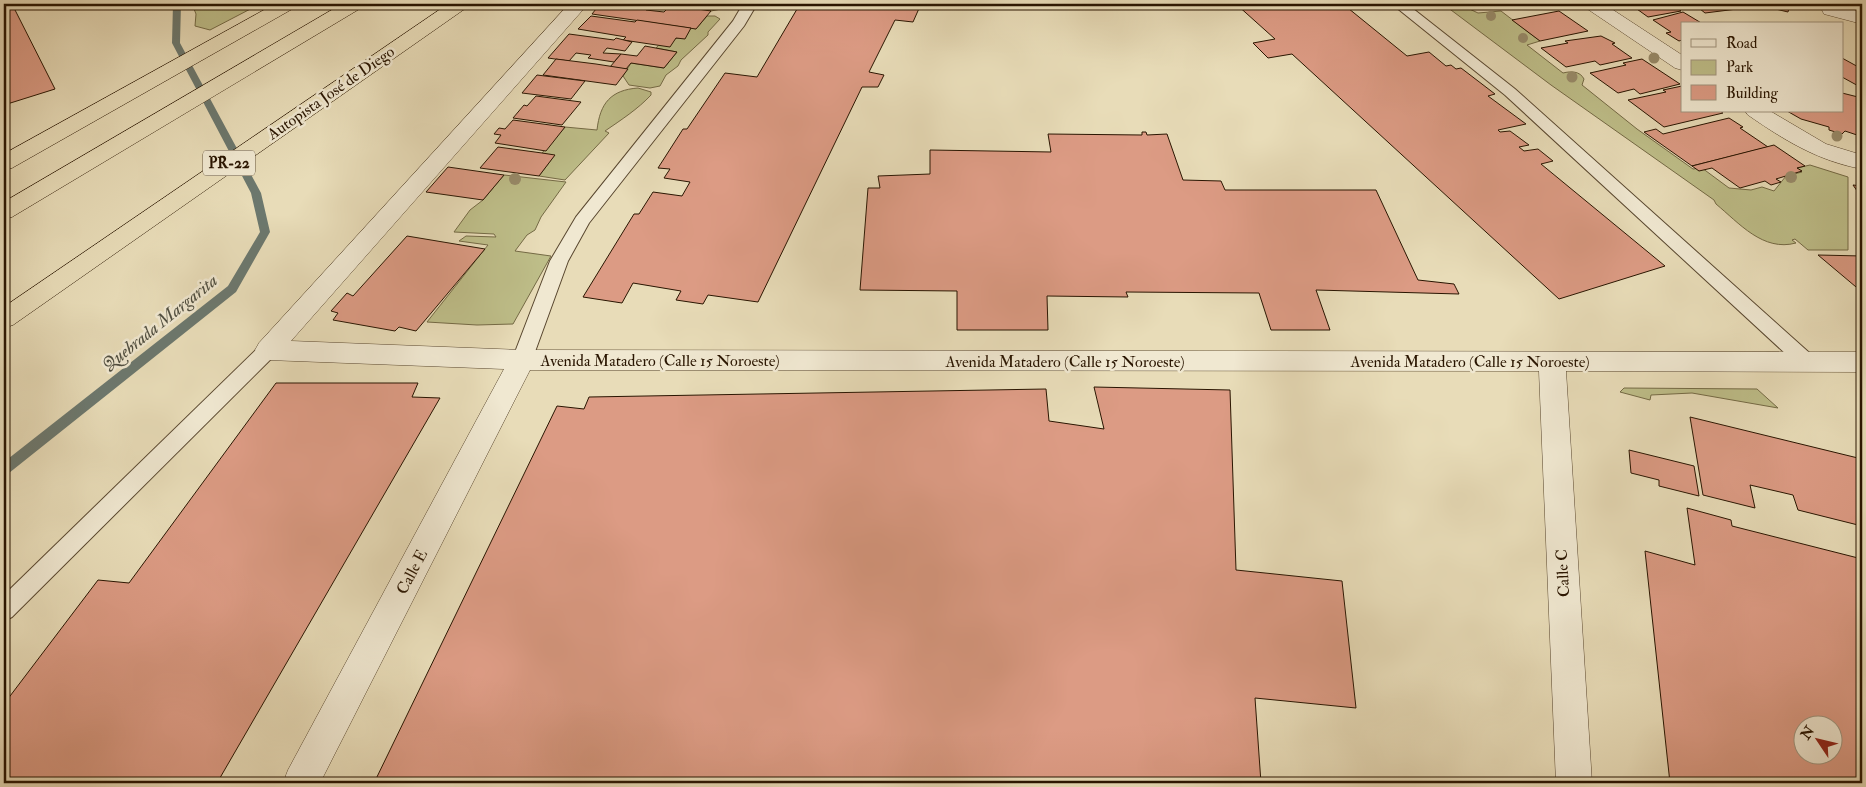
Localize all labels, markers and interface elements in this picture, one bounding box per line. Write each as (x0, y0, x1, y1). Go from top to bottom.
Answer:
legend (1681, 22, 1844, 112)
text: Road (1726, 34, 1758, 53)
street label: Autopista José de Diego (263, 41, 399, 146)
text: Park (1726, 58, 1753, 77)
text: Building (1726, 84, 1778, 103)
road number: PR-22 (203, 150, 255, 176)
water label: Quebrada Margarita (97, 269, 223, 377)
street label: Avenida Matadero (Calle 15 Noroeste) (539, 351, 780, 371)
street label: Avenida Matadero (Calle 15 Noroeste) (944, 352, 1185, 372)
street label: Avenida Matadero (Calle 15 Noroeste) (1349, 352, 1590, 372)
street label: Calle E (392, 546, 432, 598)
street label: Calle C (1552, 548, 1574, 598)
north arrow (1794, 714, 1844, 764)
text: N (1797, 722, 1819, 744)

